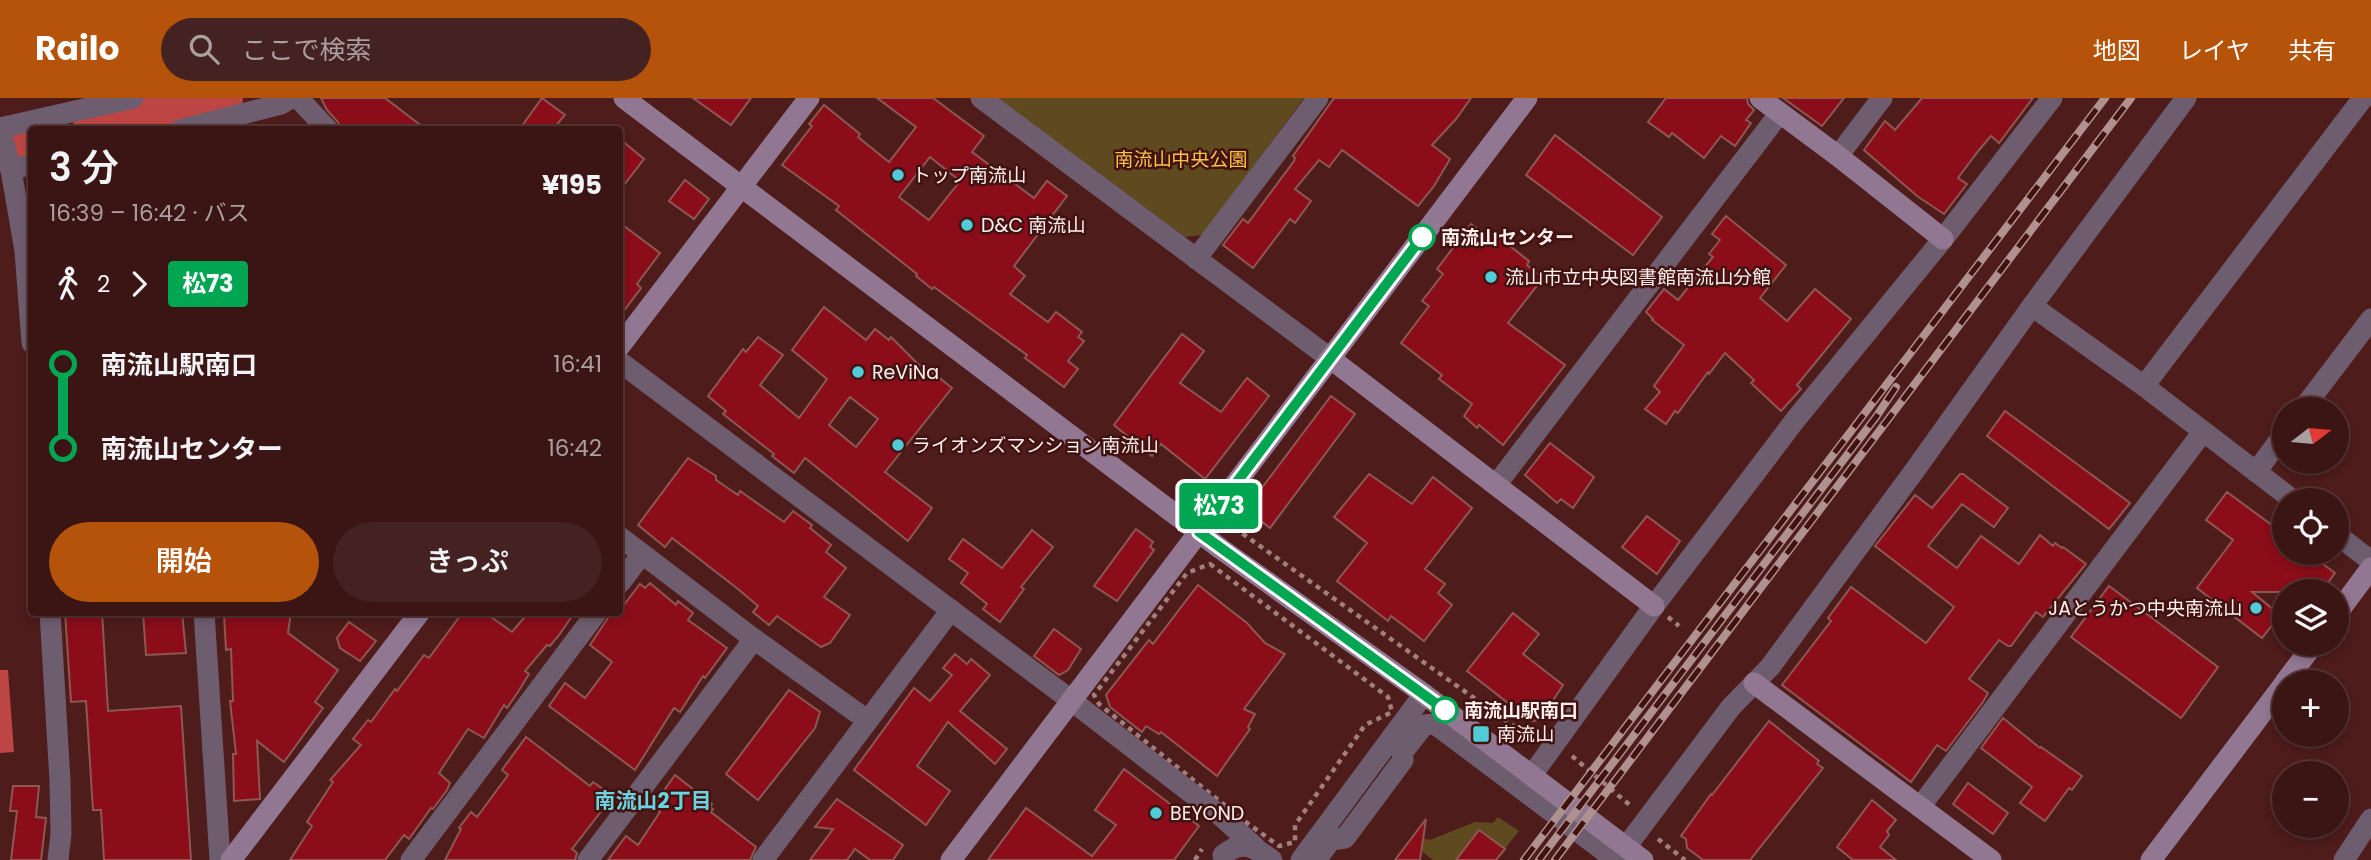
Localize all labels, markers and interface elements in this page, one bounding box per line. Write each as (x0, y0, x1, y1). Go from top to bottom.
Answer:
search box (161, 18, 651, 81)
text: Railo (35, 25, 119, 72)
icon: search (185, 30, 223, 68)
text: ここで検索 (241, 32, 371, 68)
text: 地図 (2093, 34, 2141, 67)
text: レイヤ (2179, 34, 2250, 67)
text: 共有 (2288, 34, 2336, 67)
text: 3 分 (49, 141, 119, 194)
park label: 南流山中央公園 (1114, 146, 1248, 173)
place label: トップ南流山 (912, 162, 1026, 189)
text: ¥195 (542, 167, 602, 203)
marker: トップ南流山 (890, 167, 906, 183)
text: 16:39 – 16:42 · バス (49, 197, 249, 229)
place label: D&C 南流山 (981, 212, 1085, 239)
marker: D&C 南流山 (959, 217, 975, 233)
marker: 南流山センター (1409, 224, 1435, 250)
place label: 南流山センター (1441, 224, 1574, 251)
place label: 流山市立中央図書館南流山分館 (1505, 264, 1771, 291)
icon: walk (49, 265, 87, 303)
icon: forward (120, 265, 158, 303)
text: 松73 (182, 267, 234, 300)
text: 2 (97, 268, 110, 300)
marker: 流山市立中央図書館南流山分館 (1483, 269, 1499, 285)
text: 南流山駅南口 (101, 347, 257, 383)
text: 16:41 (553, 348, 602, 380)
place label: ReViNa (872, 359, 939, 386)
marker: ReViNa (850, 364, 866, 380)
north arrow (2272, 397, 2348, 474)
map controls (2272, 397, 2349, 838)
text: 南流山センター (101, 431, 283, 467)
text: 16:42 (547, 432, 602, 464)
place label: ライオンズマンション南流山 (912, 432, 1159, 459)
marker: ライオンズマンション南流山 (890, 437, 906, 453)
line badge: 松73 (1179, 483, 1259, 529)
button: locate (2272, 488, 2349, 565)
text: 松73 (1193, 489, 1245, 522)
button: 開始 (49, 522, 319, 602)
button: きっぷ (333, 522, 602, 602)
button: layers (2272, 579, 2349, 656)
place label: JAとうかつ中央南流山 (2048, 595, 2242, 622)
marker: JAとうかつ中央南流山 (2248, 600, 2264, 616)
button: + (2272, 670, 2349, 747)
marker: 南流山駅南口 (1432, 697, 1458, 723)
place label: 南流山駅南口 (1464, 697, 1578, 724)
place label: 南流山 (1497, 721, 1554, 748)
marker: 南流山 (1471, 724, 1491, 744)
button: − (2272, 761, 2349, 838)
district label: 南流山2丁目 (595, 786, 712, 815)
place label: BEYOND (1170, 800, 1244, 827)
marker: BEYOND (1148, 805, 1164, 821)

